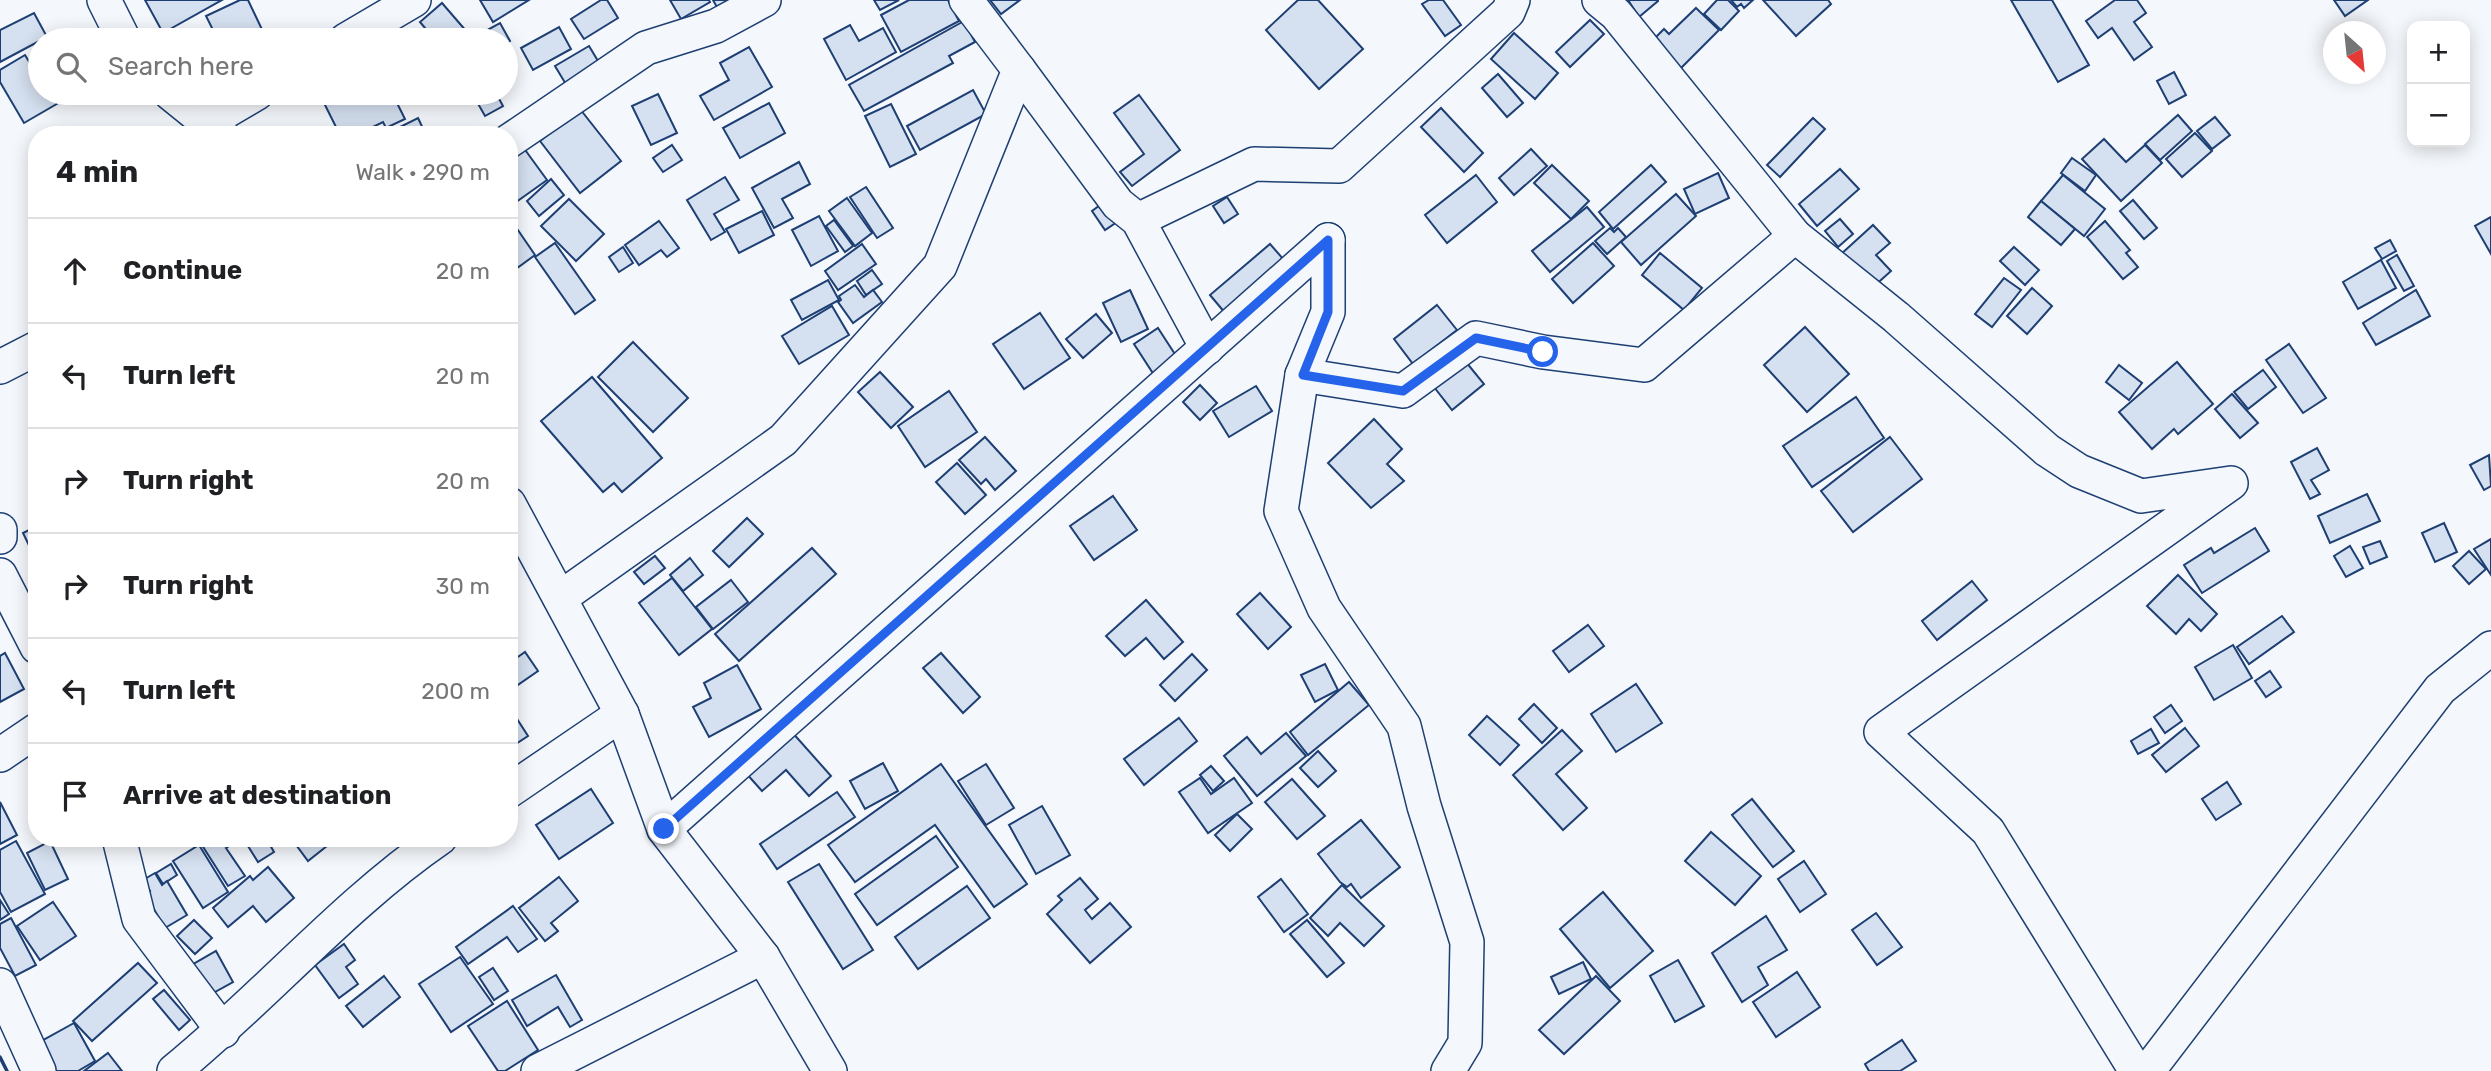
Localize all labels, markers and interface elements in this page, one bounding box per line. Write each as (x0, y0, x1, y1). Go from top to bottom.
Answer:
north arrow (2323, 21, 2386, 84)
map controls (2407, 21, 2470, 147)
button: + (2407, 21, 2470, 84)
search box (28, 28, 518, 105)
icon: search (52, 48, 90, 86)
text: Search here (108, 51, 254, 82)
button: − (2407, 84, 2470, 147)
text: 4 min (56, 154, 138, 190)
text: Walk · 290 m (355, 158, 490, 186)
icon: ahead (56, 252, 94, 290)
text: Continue (123, 255, 242, 286)
text: 20 m (436, 257, 490, 285)
route start (1527, 336, 1558, 367)
icon: left (56, 357, 94, 395)
text: Turn left (123, 360, 235, 391)
text: 20 m (436, 362, 490, 390)
icon: right (56, 462, 94, 500)
text: Turn right (123, 465, 253, 496)
text: 20 m (436, 467, 490, 495)
icon: right (56, 567, 94, 605)
text: Turn right (123, 570, 253, 601)
text: 30 m (435, 572, 490, 600)
icon: left (56, 672, 94, 710)
text: Turn left (123, 675, 235, 706)
text: 200 m (421, 677, 490, 705)
icon: arrive (56, 777, 94, 815)
text: Arrive at destination (123, 780, 391, 811)
route end (648, 813, 679, 844)

